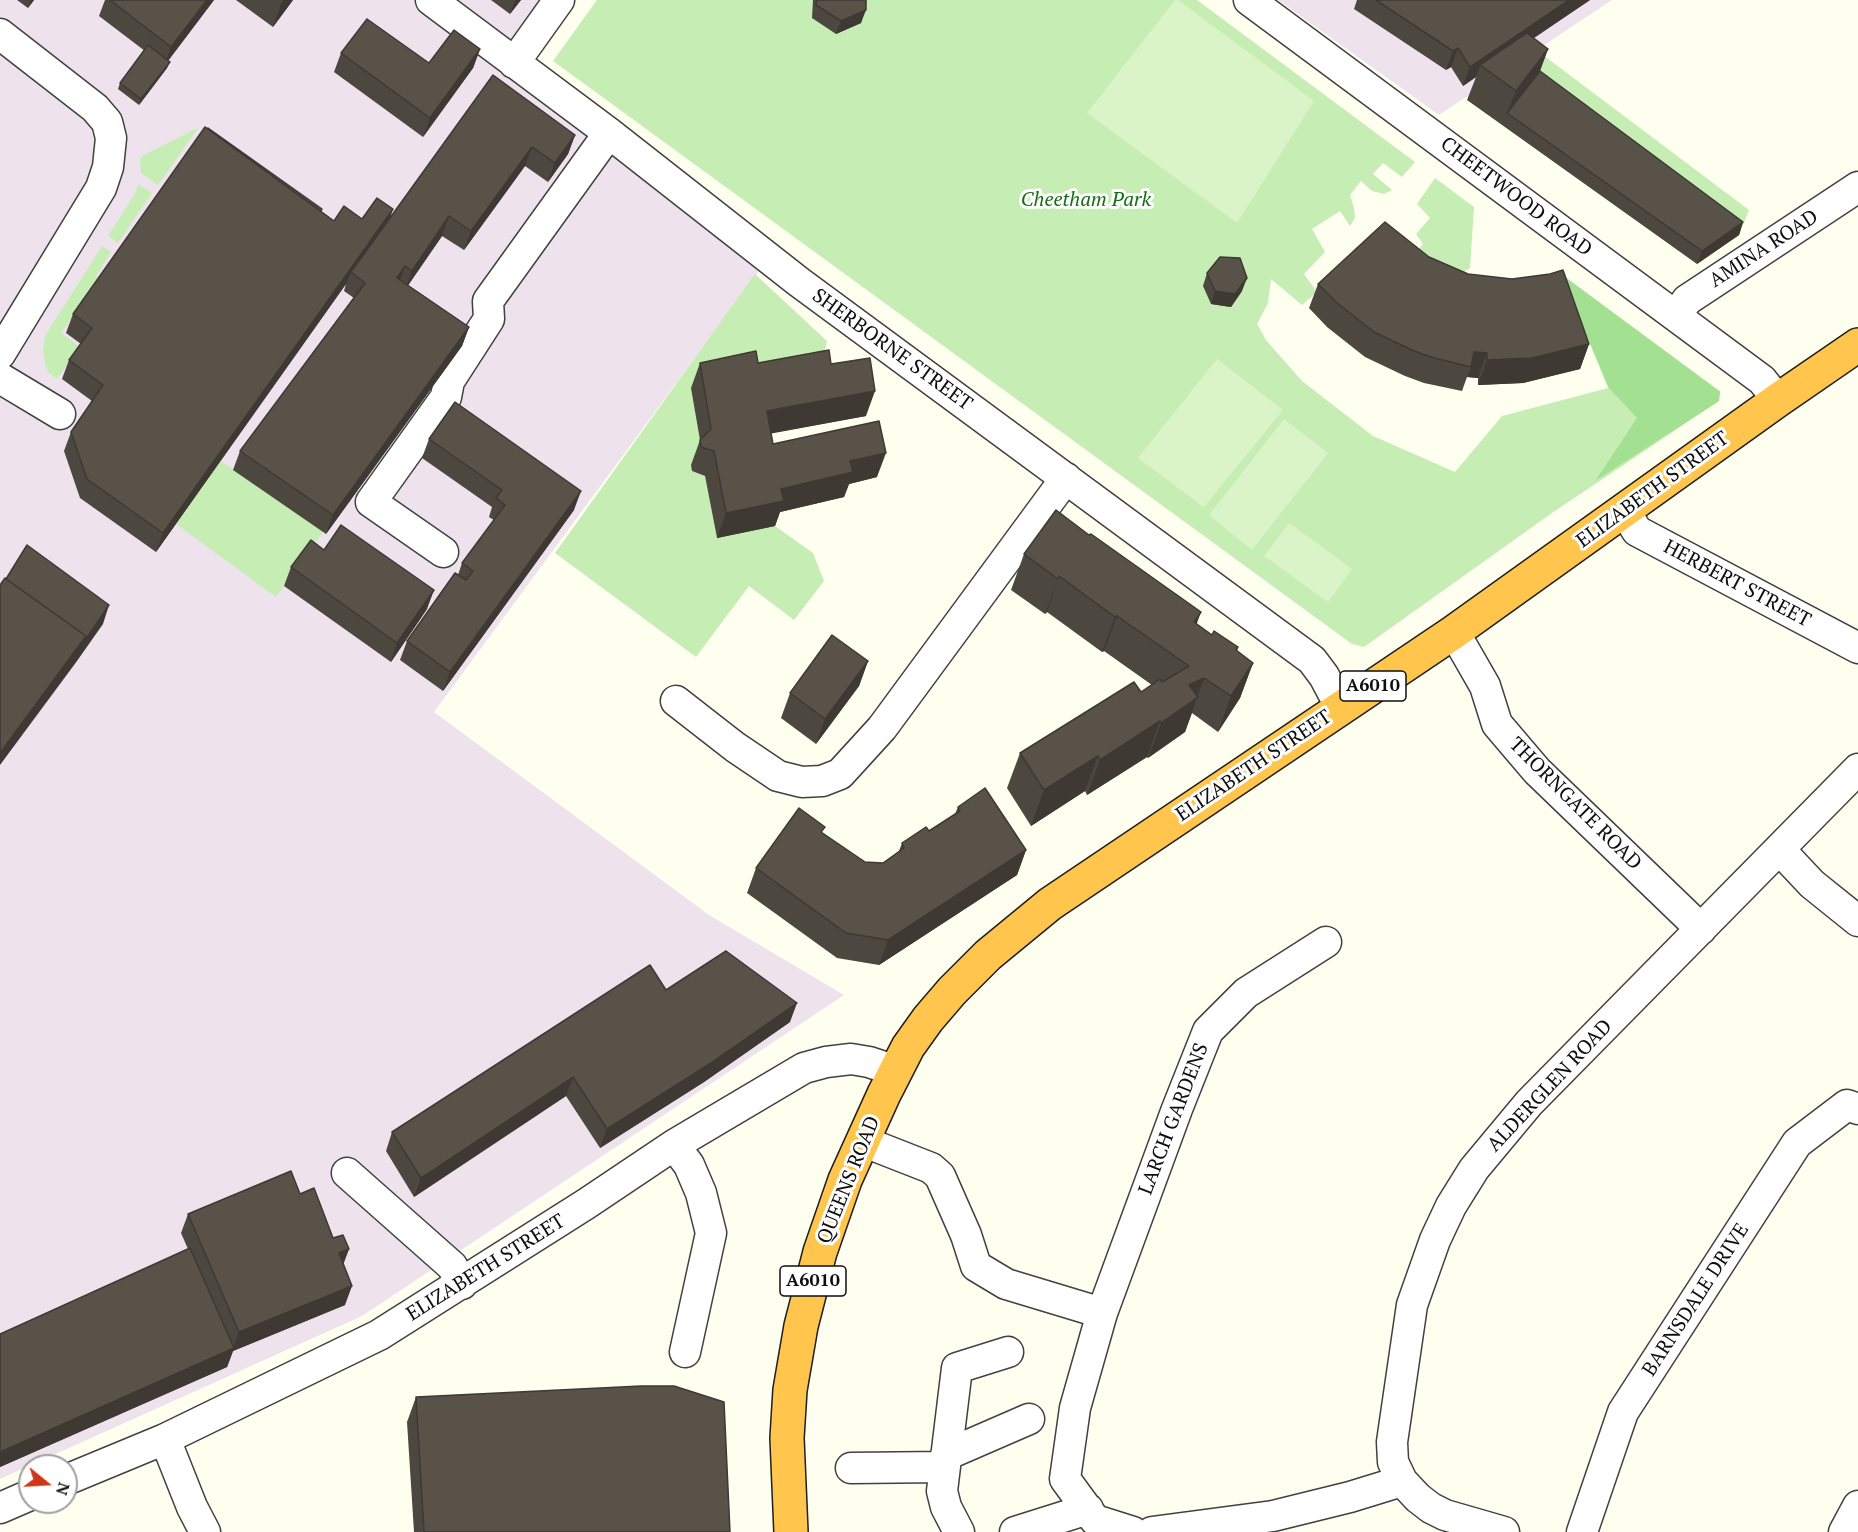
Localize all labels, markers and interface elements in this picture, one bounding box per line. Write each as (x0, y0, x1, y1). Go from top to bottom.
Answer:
street label: CHEETWOOD ROAD (1436, 132, 1596, 262)
park label: Cheetham Park (1021, 188, 1151, 212)
street label: AMINA ROAD (1705, 205, 1823, 293)
street label: SHERBORNE STREET (807, 284, 977, 416)
street label: ELIZABETH STREET (1572, 427, 1734, 553)
street label: HERBERT STREET (1659, 535, 1815, 633)
road number: A6010 (1340, 671, 1406, 701)
street label: ELIZABETH STREET (1172, 705, 1336, 827)
street label: THORNGATE ROAD (1504, 733, 1646, 875)
street label: ALDERGLEN ROAD (1483, 1015, 1617, 1157)
street label: LARCH GARDENS (1134, 1040, 1214, 1198)
street label: QUEENS ROAD (813, 1113, 885, 1247)
street label: ELIZABETH STREET (402, 1210, 570, 1326)
street label: BARNSDALE DRIVE (1638, 1219, 1754, 1381)
road number: A6010 (780, 1266, 846, 1296)
north arrow (18, 1454, 78, 1514)
text: N (51, 1480, 76, 1498)

